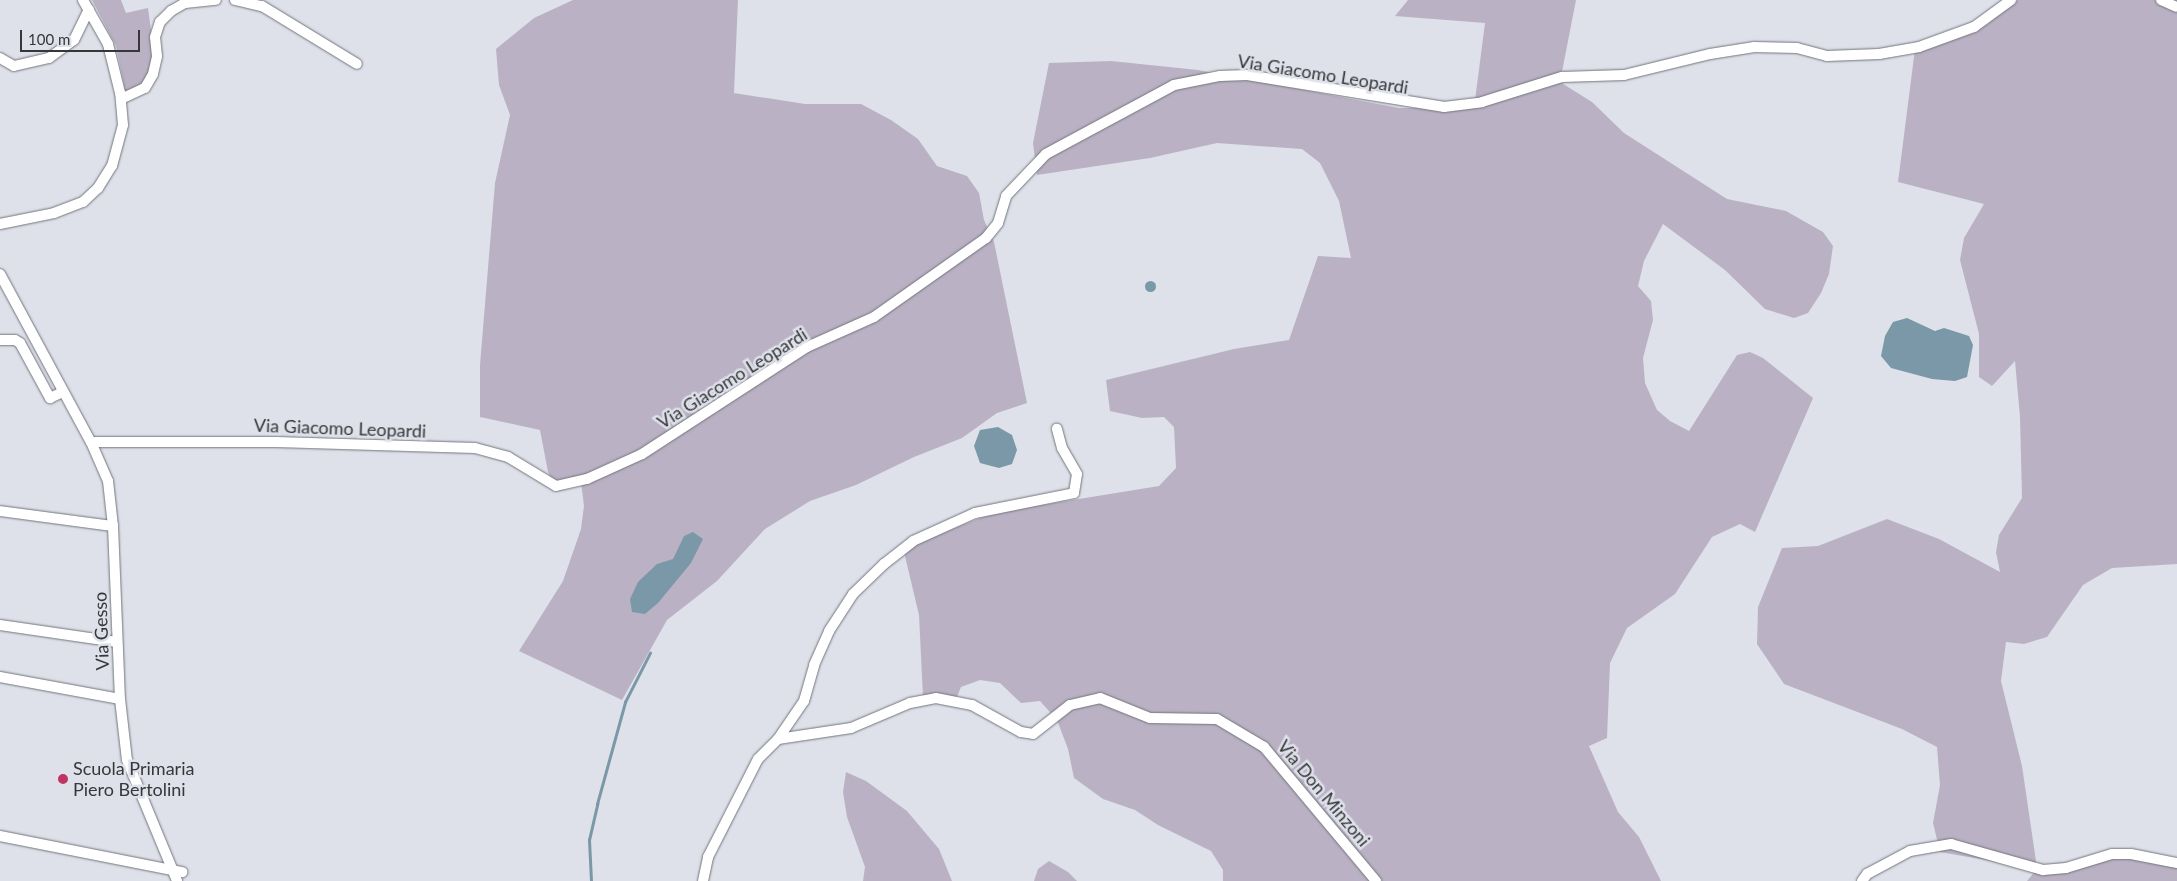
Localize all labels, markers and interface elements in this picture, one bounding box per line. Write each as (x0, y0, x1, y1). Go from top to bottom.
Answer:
scale bar (22, 20, 142, 52)
text: 100 m (28, 30, 70, 48)
street label: Via Giacomo Leopardi (1236, 50, 1410, 98)
street label: Via Giacomo Leopardi (653, 323, 811, 433)
street label: Via Giacomo Leopardi (253, 414, 427, 442)
street label: Via Gesso (89, 591, 113, 671)
street label: Via Don Minzoni (1273, 736, 1375, 850)
place label: Scuola Primaria Piero Bertolini (73, 758, 194, 801)
marker: Scuola Primaria Piero Bertolini (57, 773, 69, 785)

